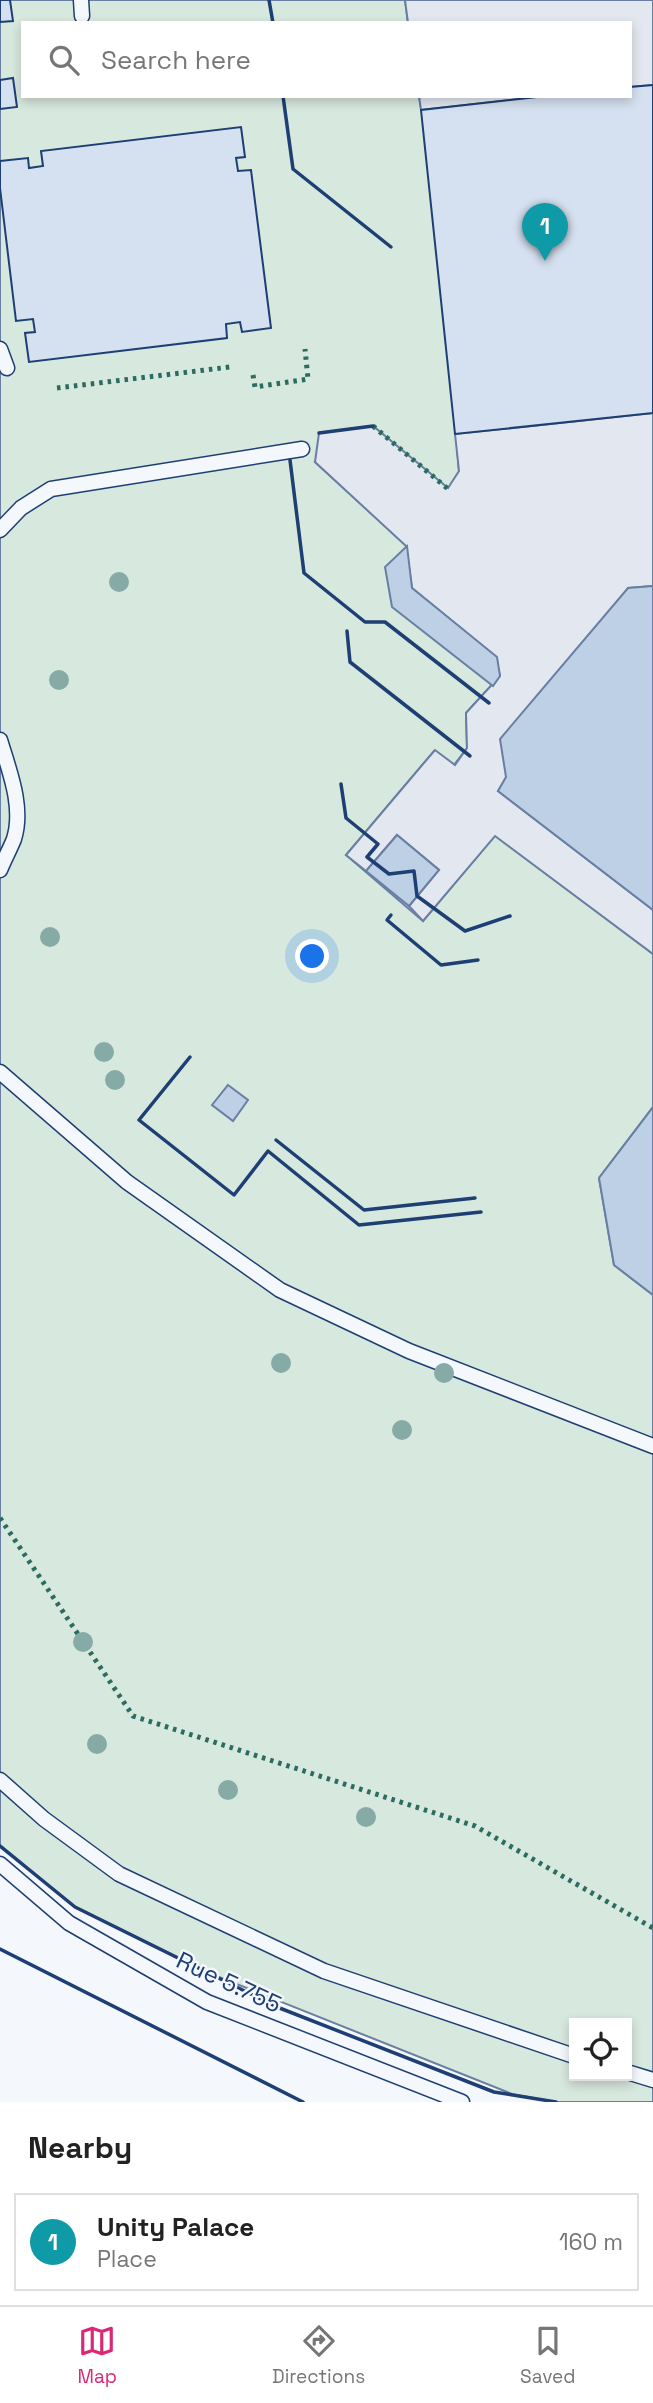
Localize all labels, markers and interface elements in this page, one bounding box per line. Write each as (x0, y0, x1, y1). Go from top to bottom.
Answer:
search box (21, 21, 632, 98)
icon: search (45, 41, 83, 79)
text: Search here (101, 43, 251, 77)
pin: 1 (522, 203, 568, 261)
your location (295, 939, 329, 973)
street label: Rue 5.755 (172, 1944, 286, 2020)
map controls (569, 2018, 632, 2081)
button: locate (569, 2018, 632, 2081)
text: Nearby (28, 2128, 132, 2167)
text: Unity Palace (97, 2210, 254, 2244)
text: 1 (48, 2227, 58, 2257)
text: 160 m (559, 2227, 623, 2257)
text: Place (97, 2244, 157, 2274)
tab: Map (77, 2322, 117, 2389)
tab: Directions (272, 2322, 365, 2389)
tab: Saved (520, 2322, 576, 2389)

